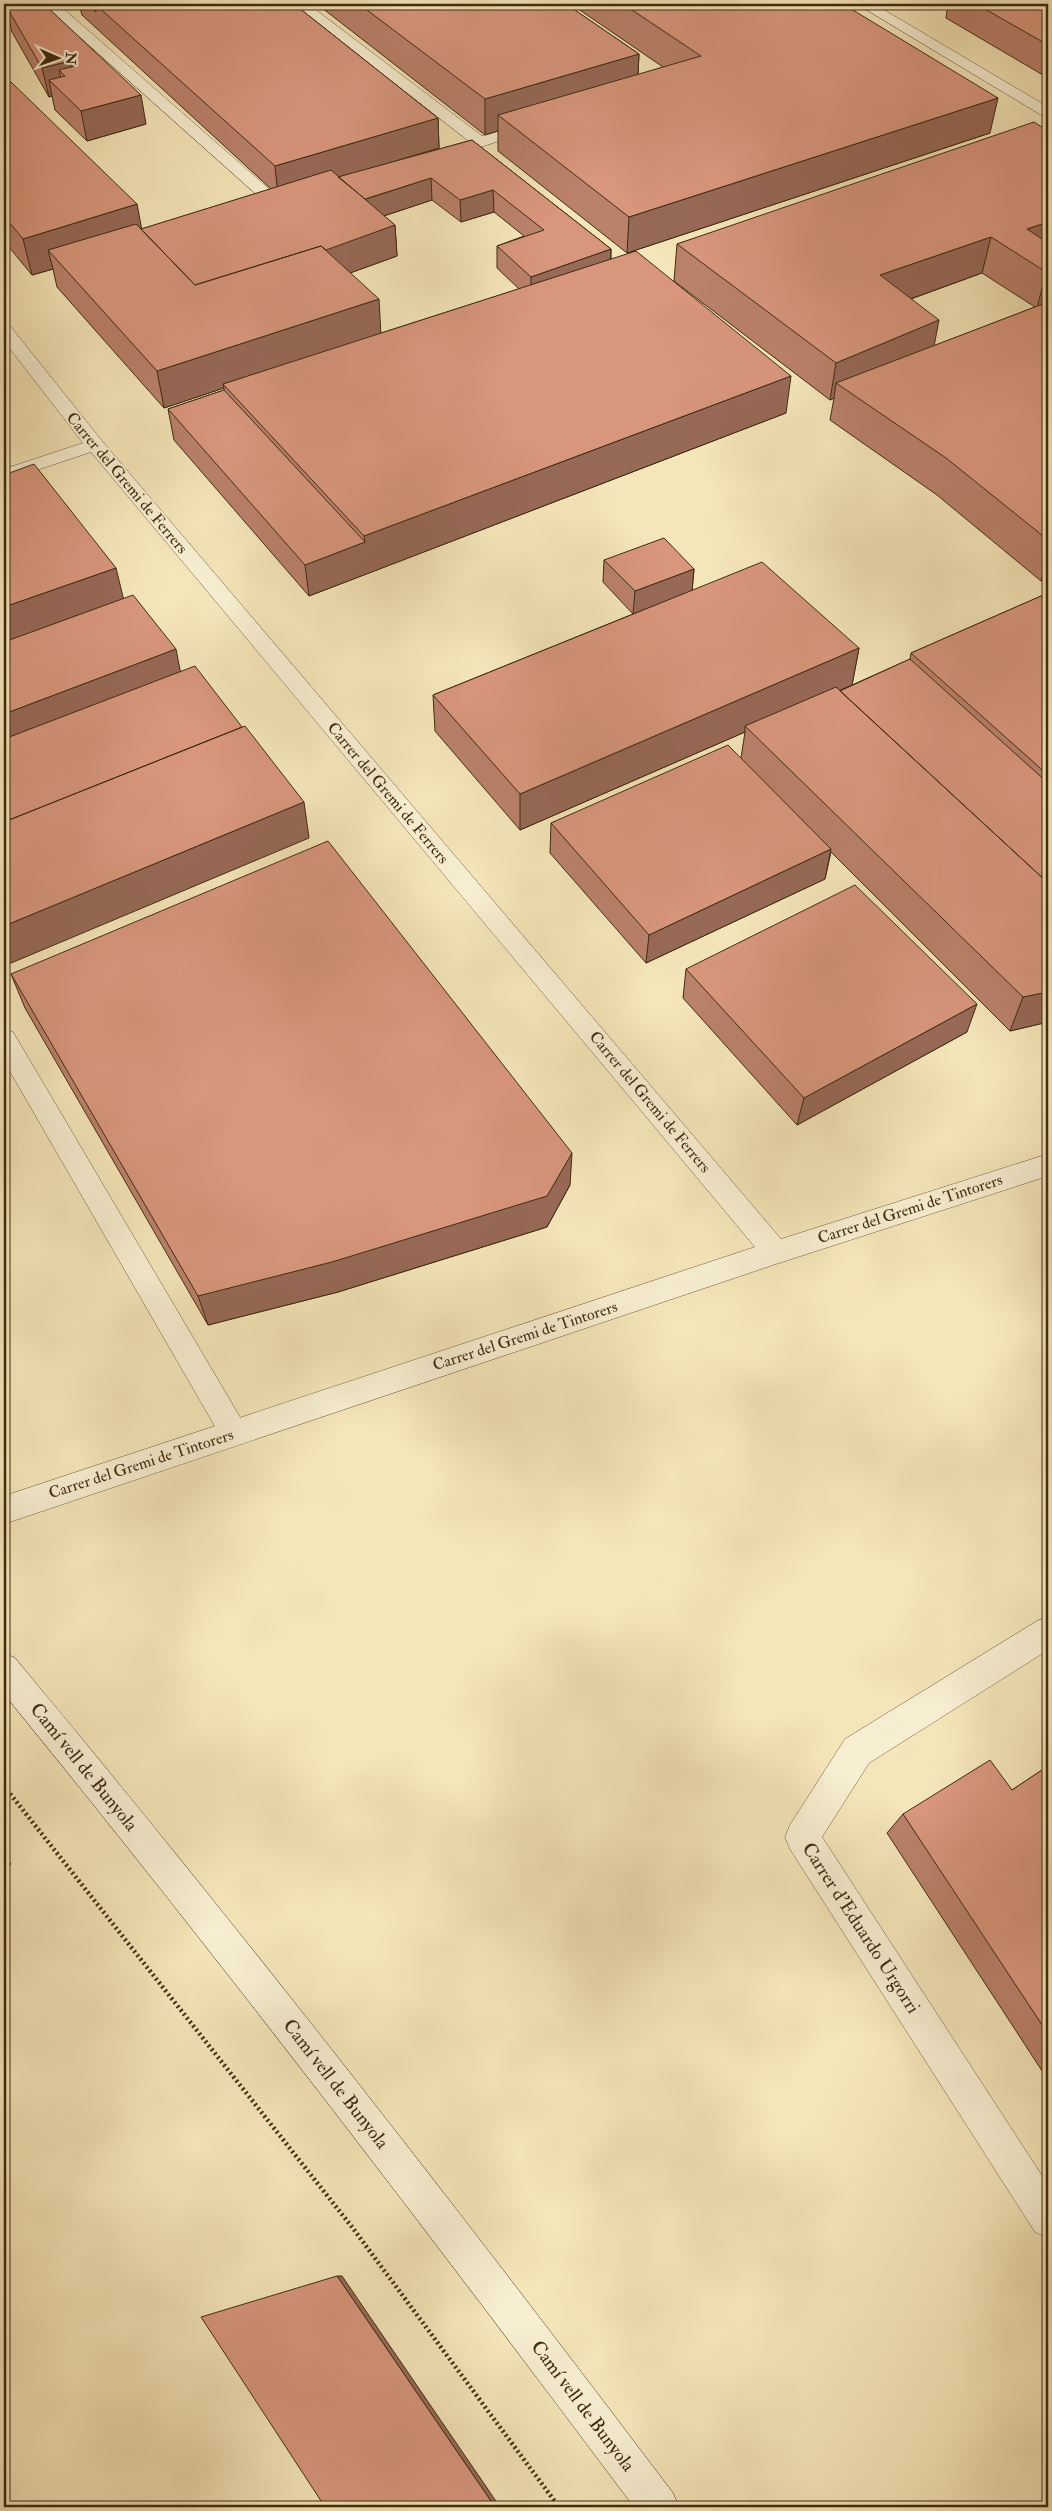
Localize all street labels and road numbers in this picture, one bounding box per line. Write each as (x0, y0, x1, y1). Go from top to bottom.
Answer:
street label: Carrer del Gremi de Ferrers (62, 408, 192, 558)
street label: Carrer del Gremi de Ferrers (323, 718, 453, 868)
street label: Carrer del Gremi de Ferrers (585, 1027, 715, 1177)
street label: Carrer del Gremi de Tintorers (815, 1170, 1005, 1248)
street label: Carrer del Gremi de Tintorers (430, 1297, 620, 1375)
street label: Carrer del Gremi de Tintorers (46, 1425, 236, 1503)
street label: Camí vell de Bunyola (25, 1698, 143, 1836)
street label: Carrer d'Eduardo Urgorri (797, 1838, 925, 2018)
street label: Camí vell de Bunyola (278, 2014, 394, 2154)
street label: Camí vell de Bunyola (526, 2336, 640, 2477)

